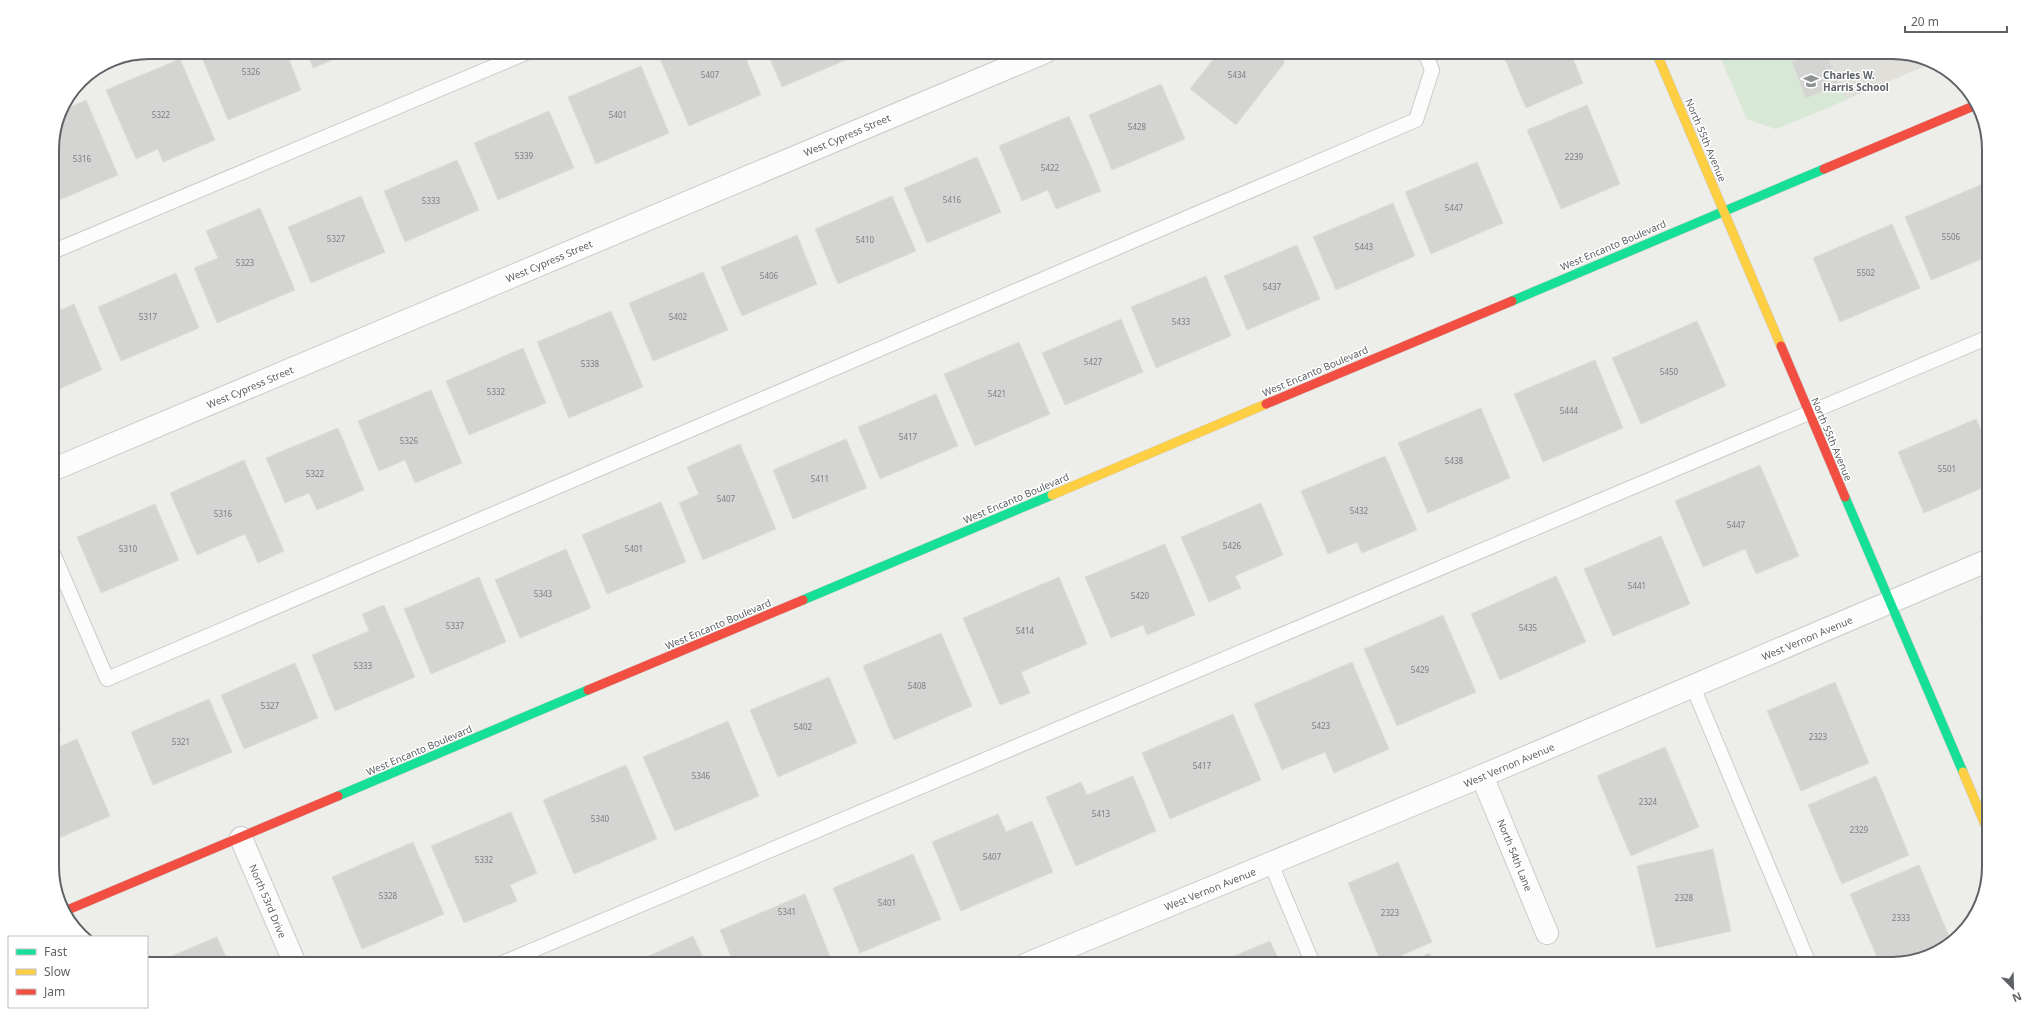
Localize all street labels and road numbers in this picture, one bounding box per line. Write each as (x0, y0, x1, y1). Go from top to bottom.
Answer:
street label: North 55th Avenue (1682, 96, 1730, 184)
street label: West Cypress Street (801, 110, 893, 160)
street label: West Encanto Boulevard (1558, 216, 1668, 274)
street label: West Cypress Street (503, 236, 595, 286)
street label: West Encanto Boulevard (1260, 342, 1370, 400)
street label: West Cypress Street (204, 362, 296, 412)
street label: North 55th Avenue (1808, 395, 1856, 483)
street label: West Encanto Boulevard (961, 469, 1071, 527)
street label: West Encanto Boulevard (663, 595, 773, 653)
street label: West Vernon Avenue (1759, 612, 1855, 663)
street label: West Encanto Boulevard (364, 721, 474, 779)
street label: West Vernon Avenue (1461, 739, 1557, 790)
street label: North 54th Lane (1494, 817, 1536, 893)
street label: North 53rd Drive (246, 862, 290, 940)
street label: West Vernon Avenue (1162, 864, 1258, 914)

